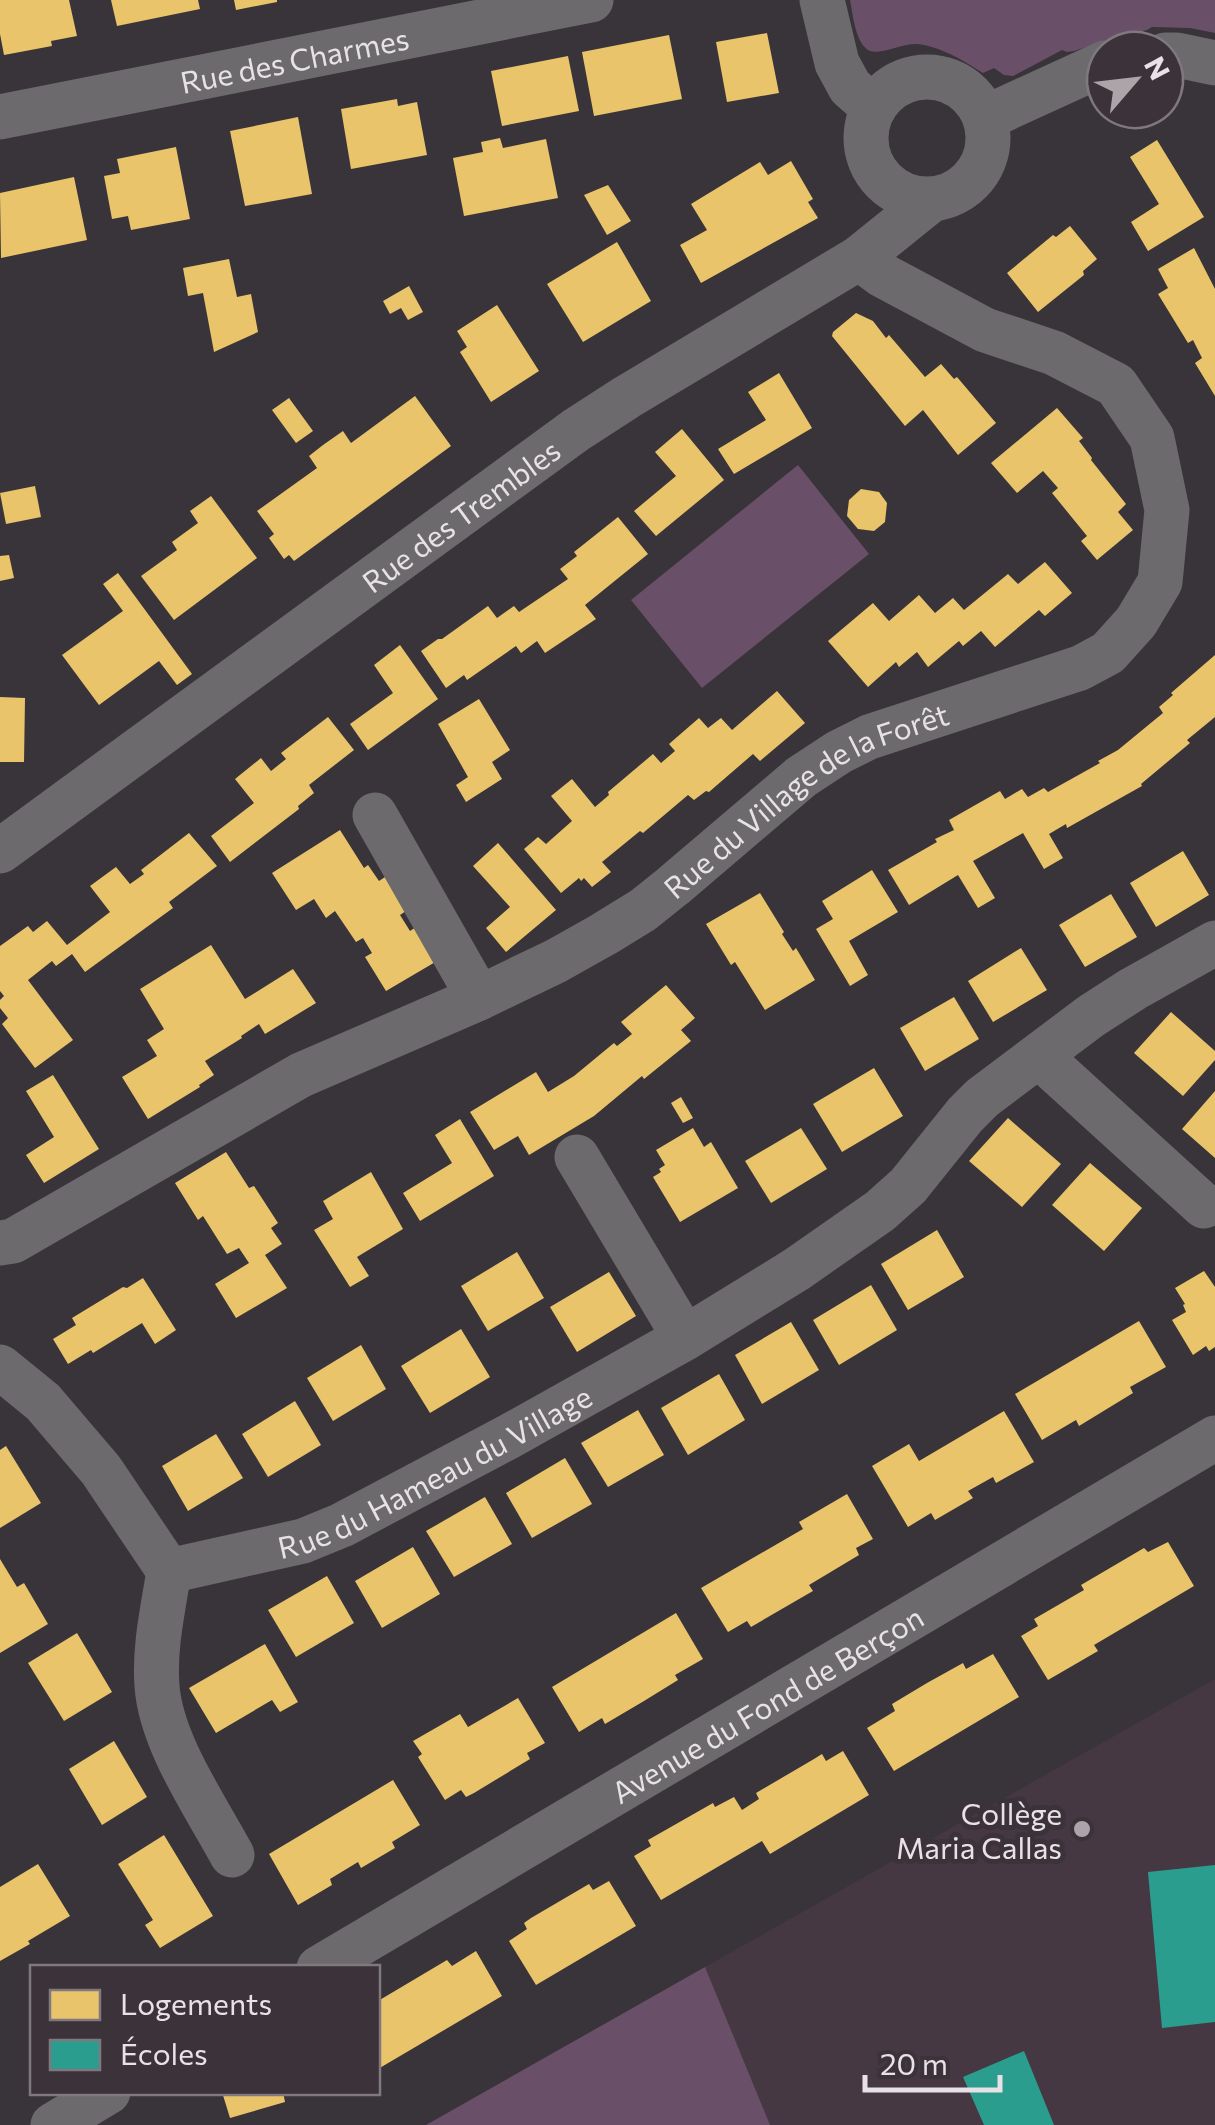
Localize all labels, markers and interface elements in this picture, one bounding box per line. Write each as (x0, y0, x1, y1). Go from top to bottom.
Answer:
street label: Rue des Charmes (177, 18, 412, 99)
north arrow (1085, 30, 1185, 130)
text: N (1138, 51, 1178, 85)
street label: Rue des Trembles (354, 430, 566, 599)
street label: Rue du Village de la Forêt (655, 694, 953, 905)
street label: Rue du Hameau du Village (274, 1376, 597, 1565)
street label: Avenue du Fond de Berçon (604, 1597, 929, 1810)
place label: Collège Maria Callas (896, 1794, 1062, 1865)
marker: Collège Maria Callas (1071, 1818, 1093, 1840)
legend (30, 1965, 380, 2095)
text: Logements (120, 1984, 272, 2021)
scale bar (865, 2030, 1000, 2092)
text: Écoles (120, 2034, 208, 2071)
text: 20 m (880, 2044, 948, 2081)

